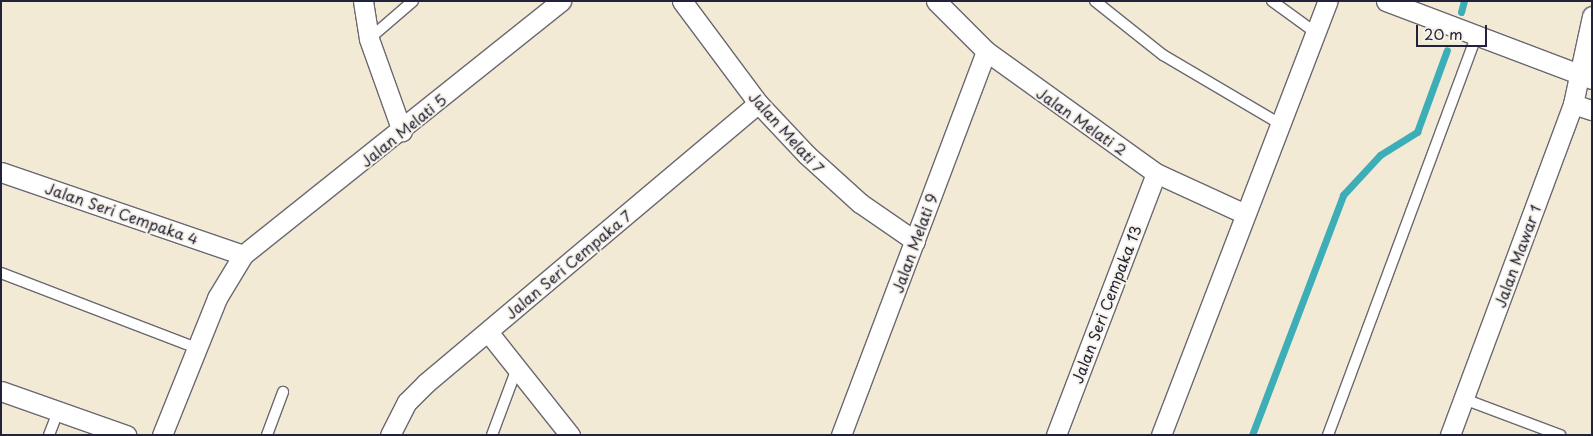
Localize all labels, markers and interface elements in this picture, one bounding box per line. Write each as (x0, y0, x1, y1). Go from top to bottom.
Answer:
scale bar (1418, 15, 1489, 47)
text: 20 m (1424, 22, 1463, 45)
street label: Jalan Melati 2 (1033, 83, 1131, 159)
street label: Jalan Melati 7 (745, 87, 829, 177)
street label: Jalan Melati 5 (356, 90, 450, 170)
street label: Jalan Seri Cempaka 4 (42, 178, 202, 248)
street label: Jalan Melati 9 (888, 191, 940, 295)
street label: Jalan Mawar 1 (1490, 202, 1544, 310)
street label: Jalan Seri Cempaka 7 (500, 205, 636, 323)
street label: Jalan Seri Cempaka 13 (1067, 222, 1145, 386)

